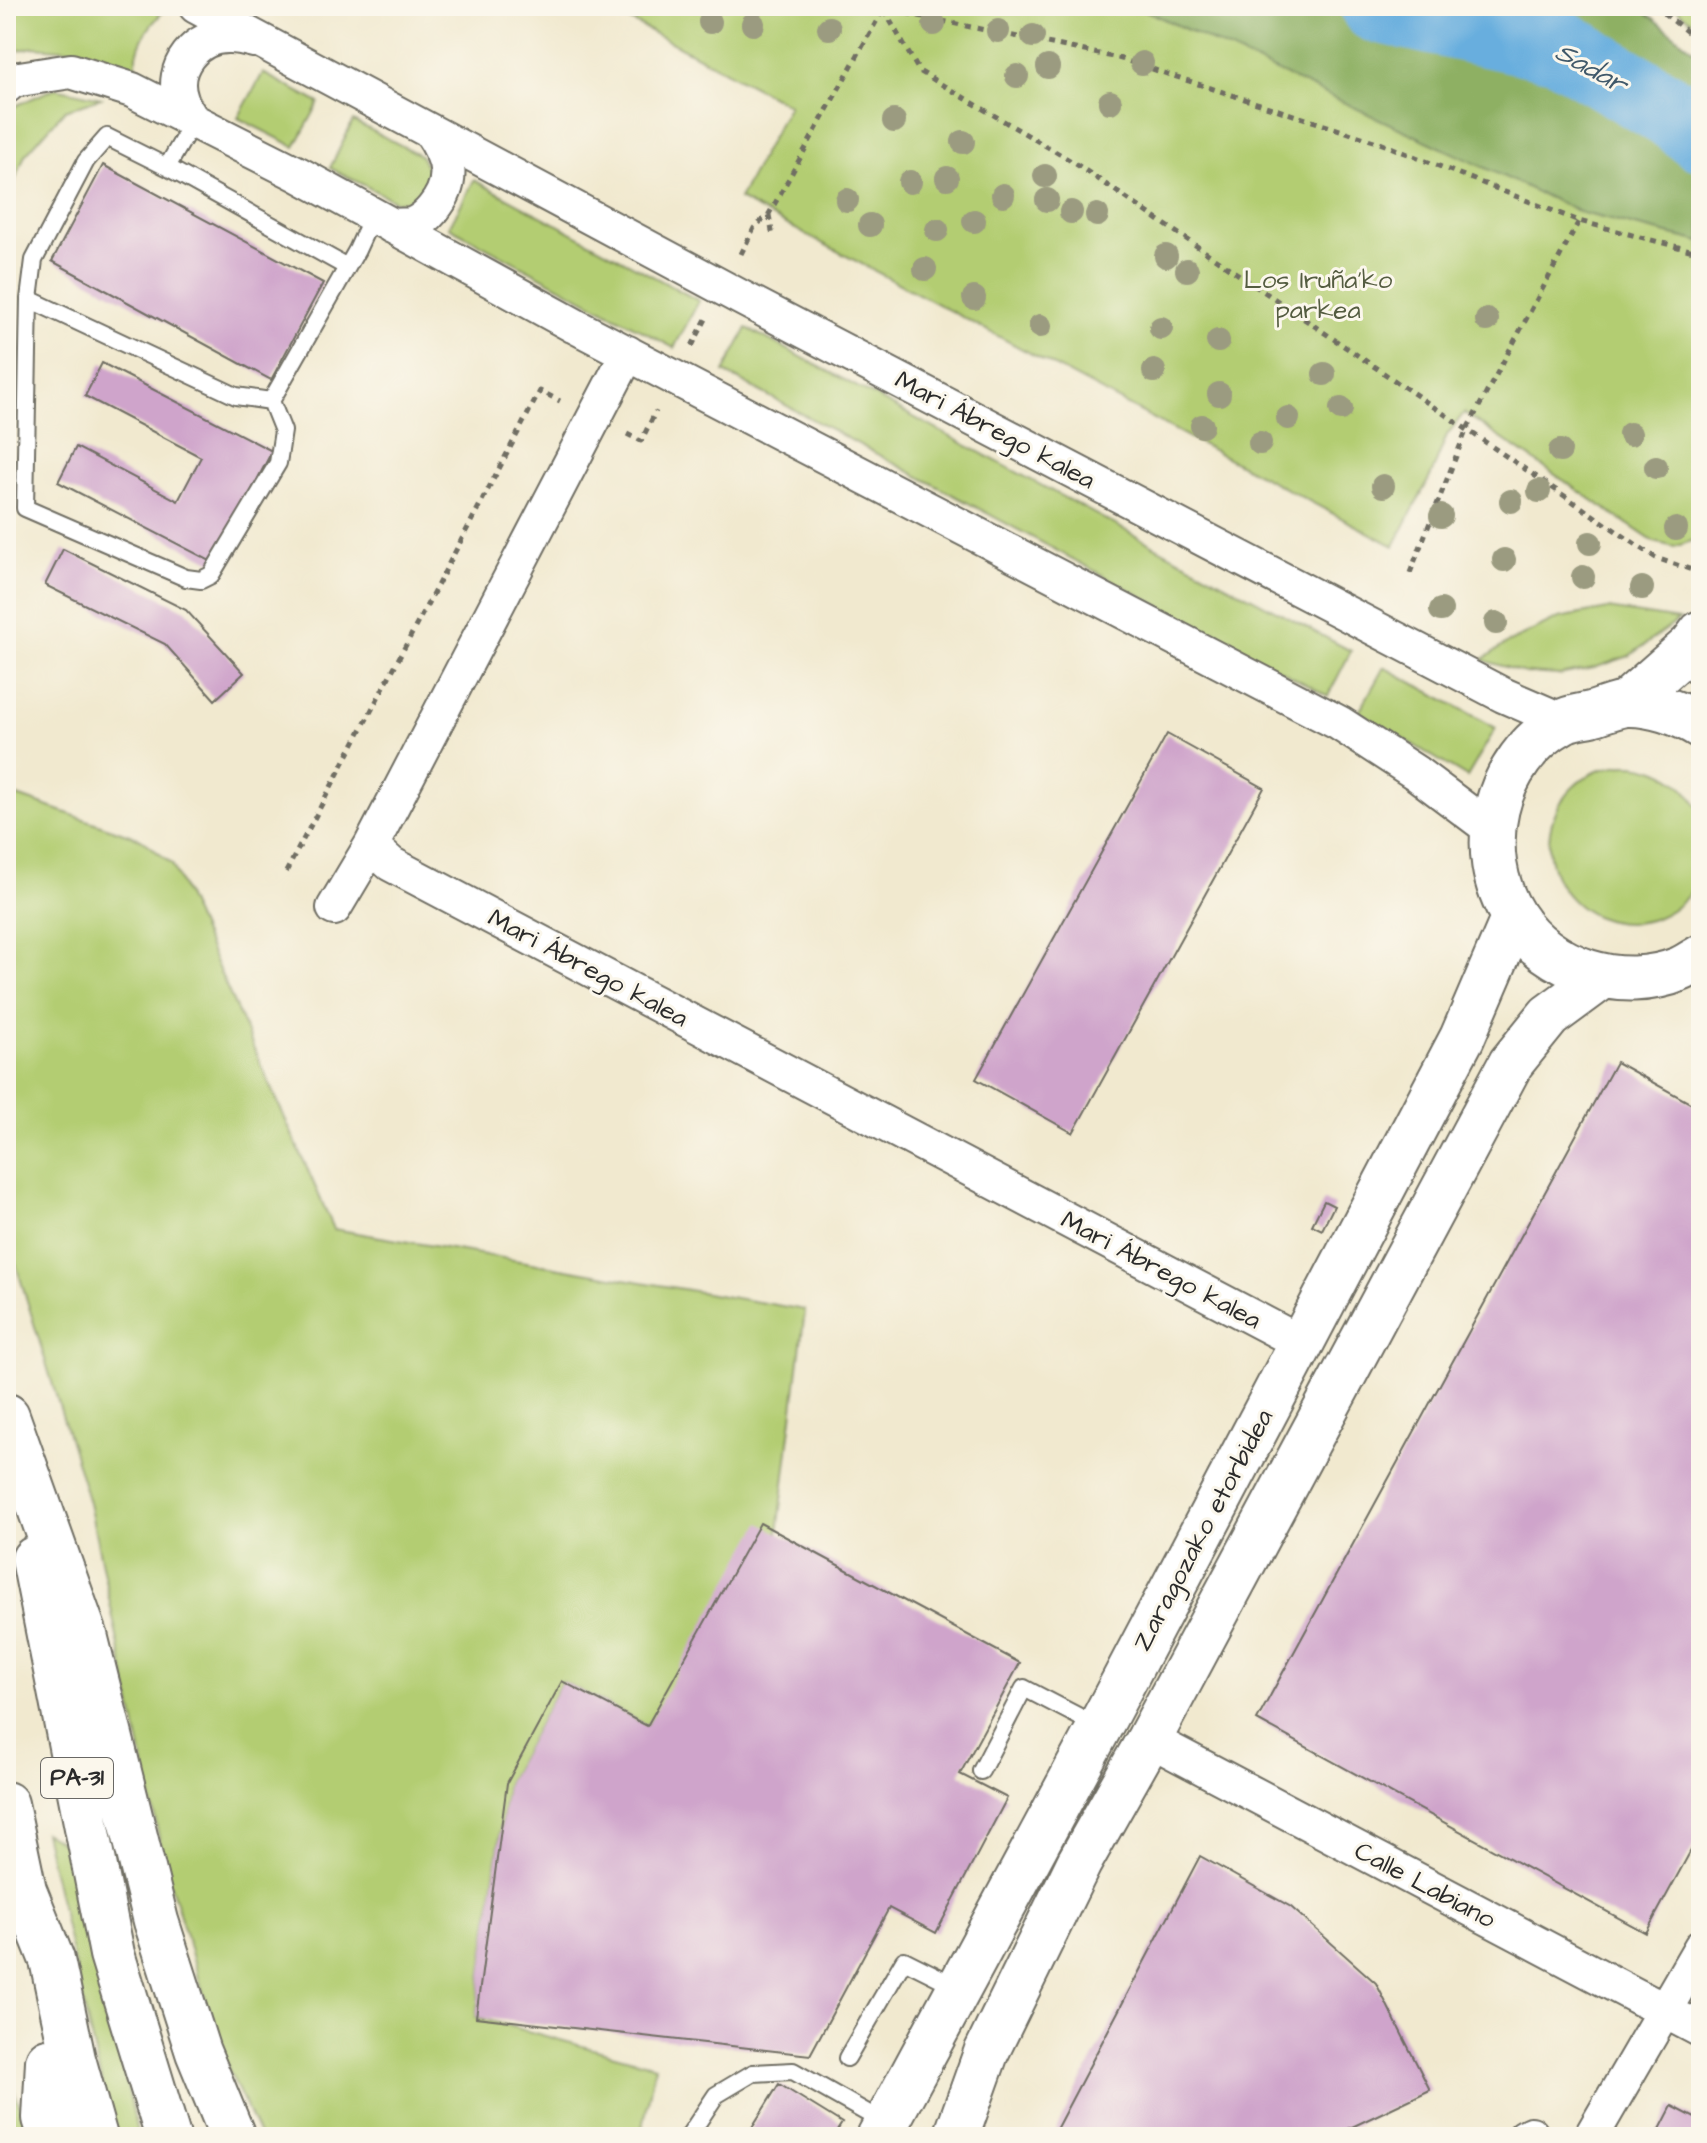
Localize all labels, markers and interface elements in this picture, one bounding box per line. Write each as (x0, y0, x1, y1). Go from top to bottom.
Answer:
water label: Sadar (1548, 32, 1636, 105)
park label: Los Iruña'ko parkea (1244, 262, 1393, 328)
street label: Mari Ábrego kalea (888, 362, 1102, 500)
street label: Mari Ábrego kalea (481, 900, 695, 1038)
street label: Mari Ábrego kalea (1054, 1202, 1268, 1340)
street label: Zaragozako etorbidea (1124, 1403, 1284, 1658)
road number: PA-31 (41, 1758, 113, 1798)
street label: Calle Labiano (1348, 1833, 1502, 1937)

